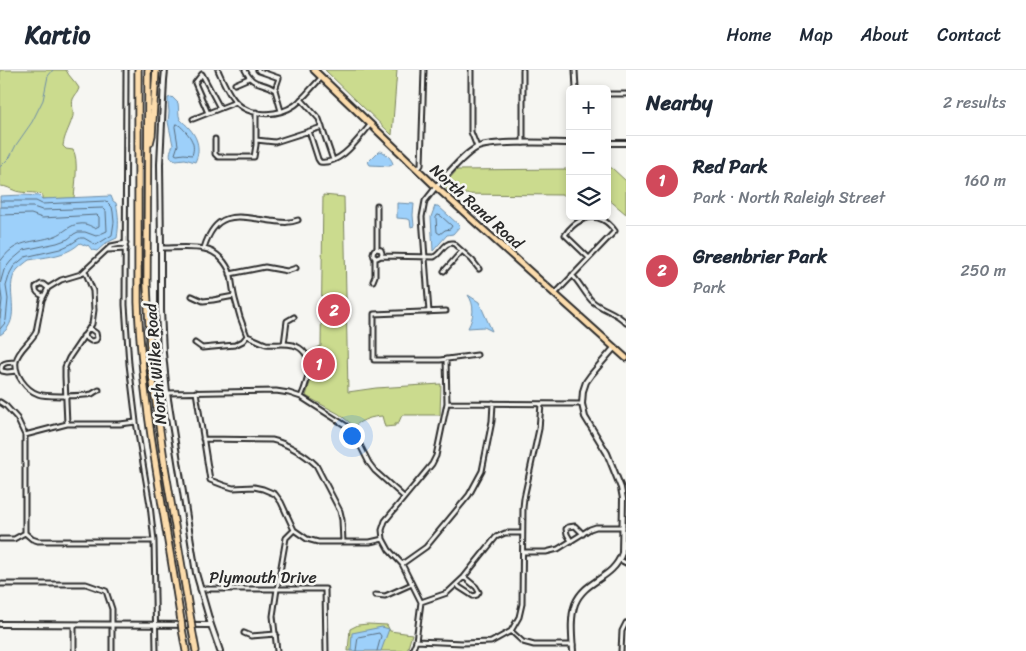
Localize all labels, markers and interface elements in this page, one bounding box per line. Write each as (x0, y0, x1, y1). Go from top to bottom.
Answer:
text: Kartio (25, 14, 90, 56)
text: Home (727, 19, 772, 51)
text: Map (800, 19, 833, 51)
text: About (861, 19, 909, 51)
text: Contact (937, 19, 1001, 51)
text: Nearby (646, 84, 712, 122)
map controls (566, 85, 611, 220)
button: + (566, 85, 611, 130)
text: 2 results (943, 88, 1006, 117)
button: − (566, 130, 611, 175)
text: Red Park (693, 150, 768, 183)
street label: North Rand Road (423, 156, 531, 258)
text: 1 (659, 166, 665, 195)
text: 160 m (963, 166, 1006, 195)
button: layers (566, 175, 611, 220)
text: Park · North Raleigh Street (693, 183, 885, 212)
text: Greenbrier Park (693, 240, 827, 273)
text: 2 (657, 256, 667, 285)
text: 250 m (960, 256, 1006, 285)
text: Park (693, 273, 726, 302)
pin: 2 (318, 291, 350, 329)
street label: North Wilke Road (136, 301, 175, 426)
pin: 1 (303, 345, 335, 383)
your location (339, 423, 365, 449)
street label: Plymouth Drive (209, 563, 317, 592)

